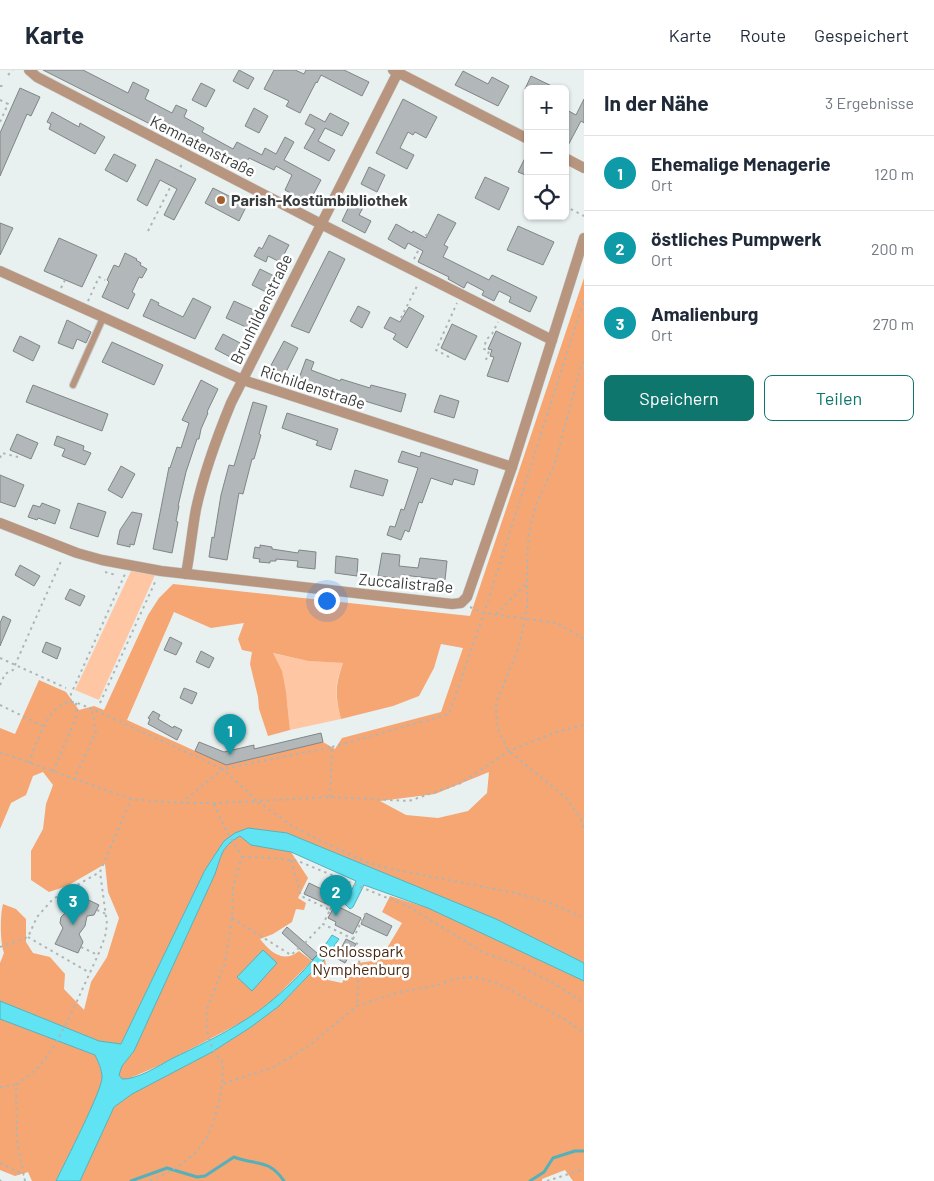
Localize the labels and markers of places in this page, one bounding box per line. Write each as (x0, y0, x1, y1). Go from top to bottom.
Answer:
place label: Parish-Kostümbibliothek (231, 190, 408, 209)
marker: Parish-Kostümbibliothek (215, 194, 227, 206)
pin: 1 (214, 714, 246, 755)
pin: 2 (320, 875, 352, 916)
pin: 3 (57, 884, 89, 925)

